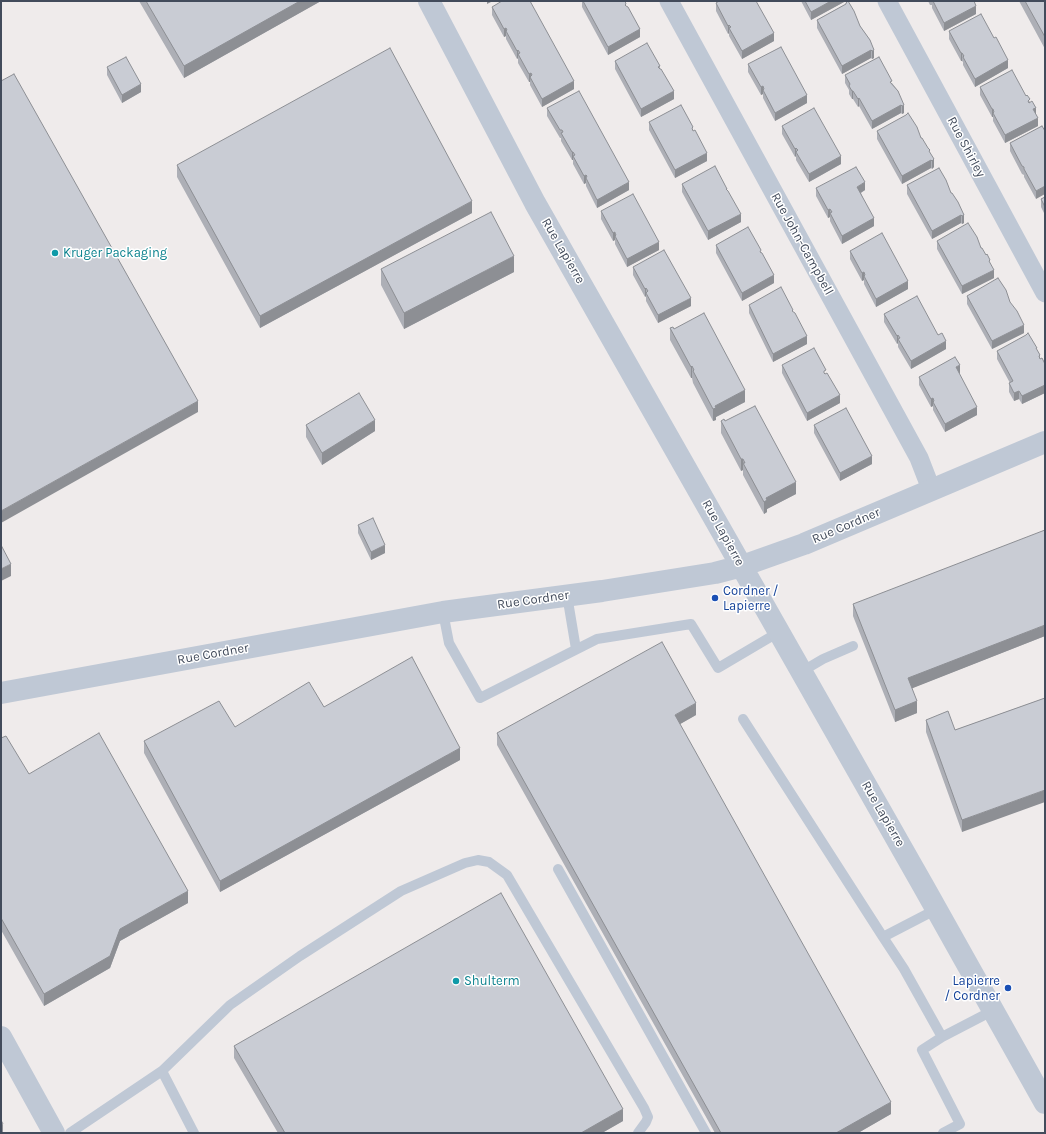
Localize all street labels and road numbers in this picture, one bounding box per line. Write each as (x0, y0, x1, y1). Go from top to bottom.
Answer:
street label: Rue Shirley (944, 114, 988, 180)
street label: Rue John-Campbell (767, 190, 837, 298)
street label: Rue Lapierre (538, 215, 588, 287)
street label: Rue Lapierre (698, 497, 748, 569)
street label: Rue Cordner (810, 505, 882, 547)
street label: Rue Cordner (496, 587, 570, 613)
street label: Rue Cordner (176, 640, 250, 668)
street label: Rue Lapierre (858, 778, 908, 850)

